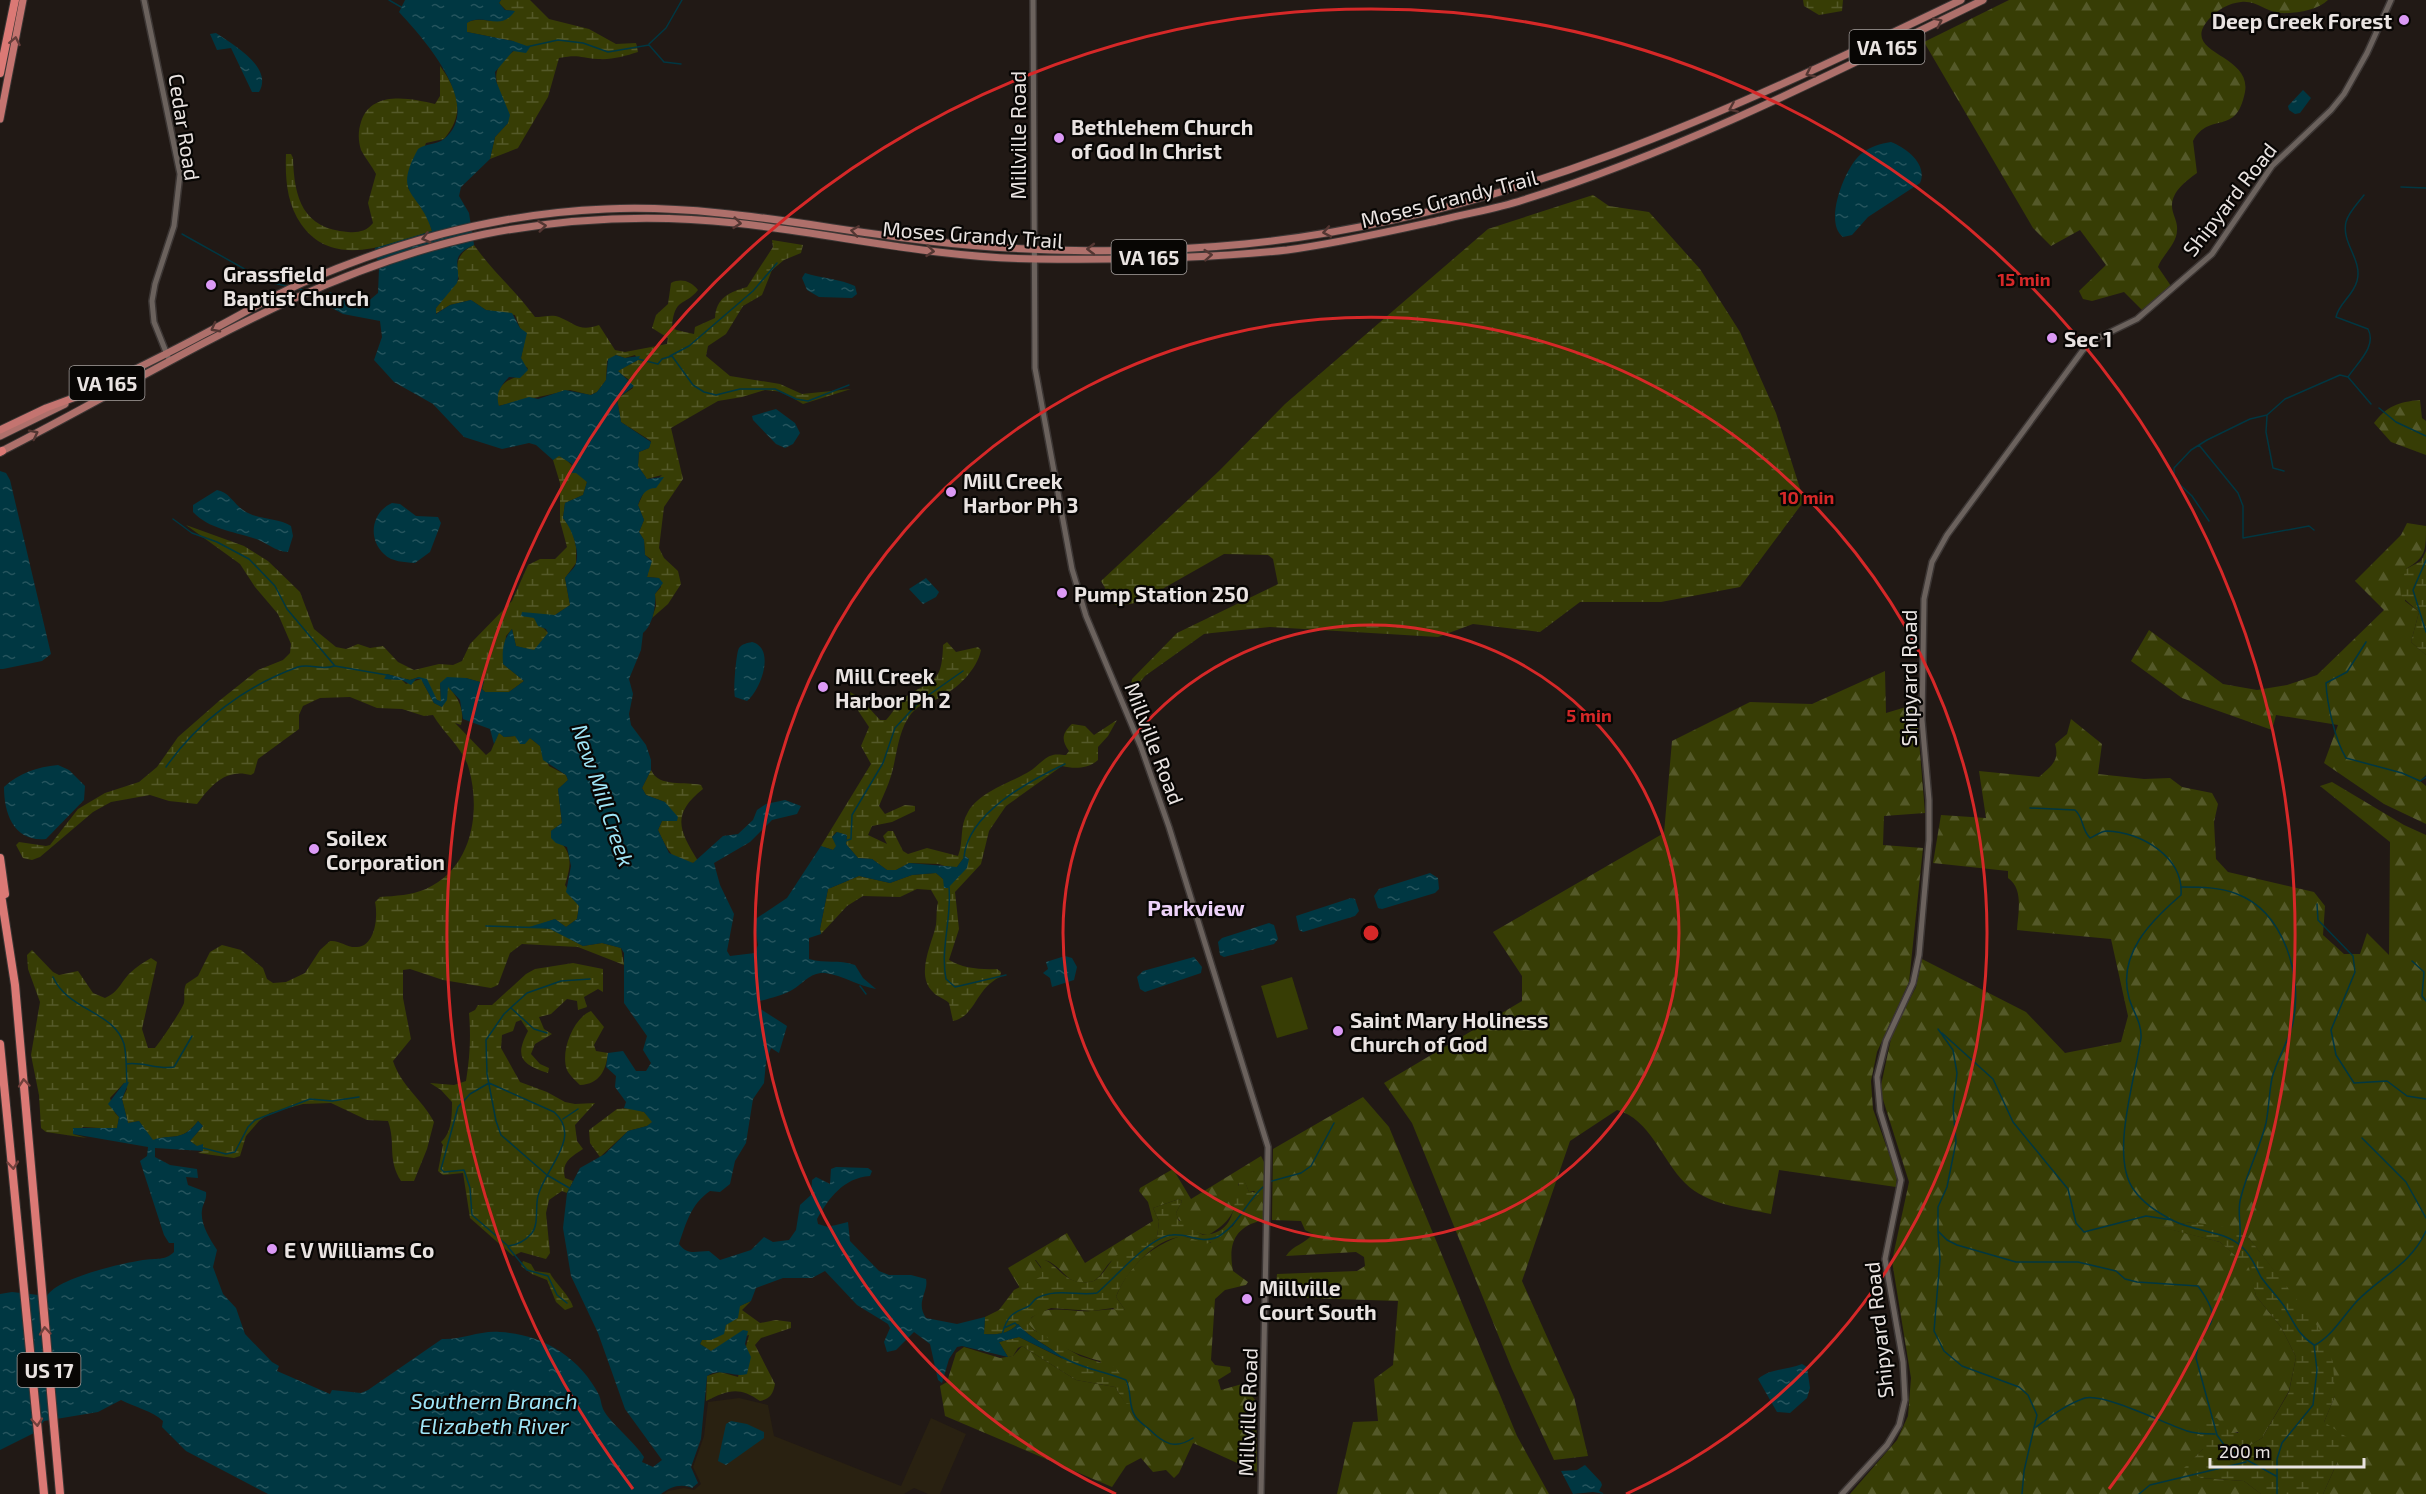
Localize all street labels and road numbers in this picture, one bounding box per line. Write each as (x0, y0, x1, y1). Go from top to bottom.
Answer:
road number: VA 165 (1850, 30, 1924, 64)
street label: Millville Road (1005, 71, 1030, 199)
street label: Cedar Road (164, 72, 206, 182)
street label: Shipyard Road (2177, 137, 2281, 261)
street label: Moses Grandy Trail (1358, 164, 1541, 232)
street label: Moses Grandy Trail (882, 215, 1065, 253)
road number: VA 165 (1112, 240, 1186, 274)
road number: VA 165 (70, 366, 144, 400)
street label: Shipyard Road (1896, 609, 1921, 747)
street label: Millville Road (1120, 678, 1190, 808)
street label: Shipyard Road (1858, 1261, 1898, 1399)
street label: Millville Road (1232, 1347, 1262, 1477)
road number: US 17 (17, 1353, 80, 1387)

